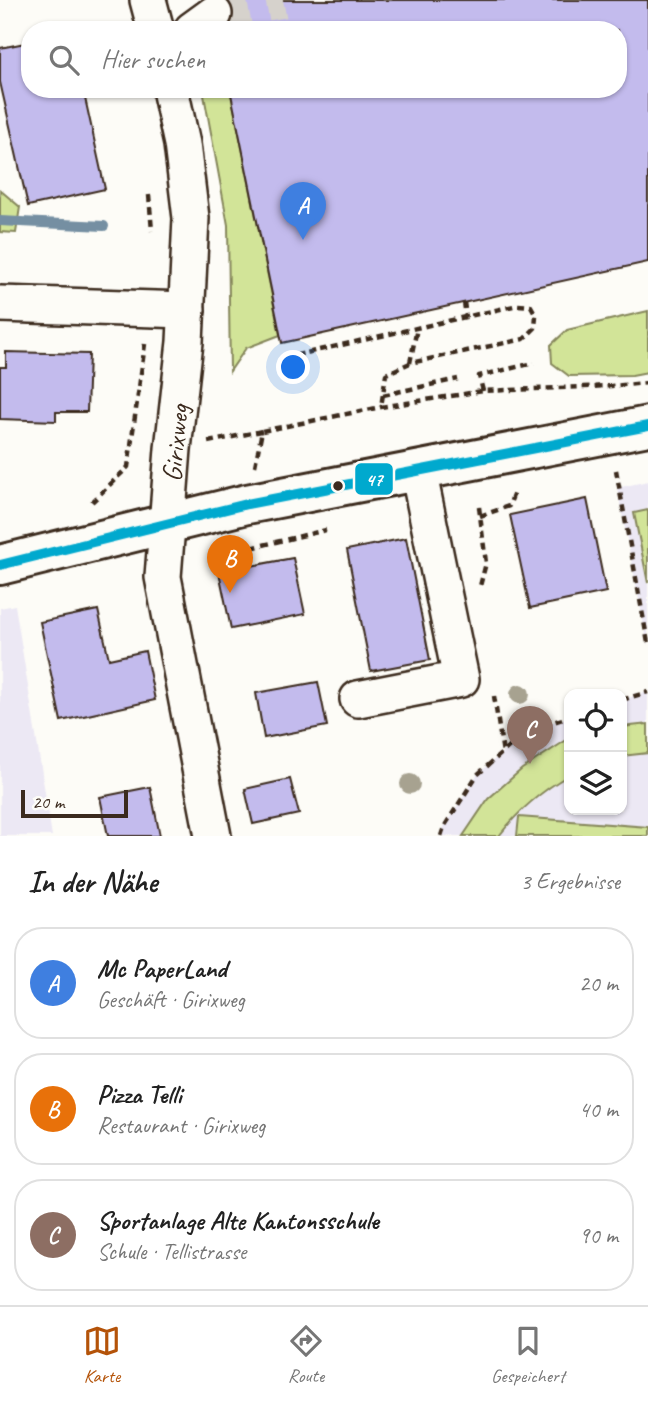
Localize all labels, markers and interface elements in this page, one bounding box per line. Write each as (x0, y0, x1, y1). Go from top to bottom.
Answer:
search box (21, 21, 627, 98)
icon: search (45, 41, 83, 79)
text: Hier suchen (101, 43, 205, 76)
pin: A (280, 182, 326, 240)
your location (276, 350, 310, 384)
street label: Girixweg (154, 402, 197, 483)
line badge: 47 (354, 462, 394, 496)
text: 47 (365, 468, 385, 492)
unlabelled marker (331, 479, 345, 493)
pin: B (207, 535, 253, 593)
map controls (564, 689, 627, 815)
button: locate (564, 689, 627, 752)
pin: C (507, 706, 553, 764)
button: layers (564, 752, 627, 815)
scale bar (21, 787, 128, 819)
text: 20 m (32, 790, 64, 814)
text: In der Nähe (28, 863, 157, 901)
text: 3 Ergebnisse (520, 867, 620, 896)
text: Mc PaperLand (97, 952, 227, 985)
text: A (47, 969, 59, 998)
text: 20 m (579, 969, 618, 998)
text: Geschäft · Girixweg (97, 985, 245, 1014)
text: Pizza Telli (97, 1078, 182, 1111)
text: B (47, 1095, 59, 1124)
text: 40 m (579, 1095, 618, 1124)
text: Restaurant · Girixweg (97, 1111, 265, 1140)
text: Sportanlage Alte Kantonsschule (97, 1204, 379, 1237)
text: C (48, 1221, 58, 1250)
text: 90 m (579, 1221, 618, 1250)
text: Schule · Tellistrasse (97, 1237, 246, 1266)
tab: Karte (83, 1322, 121, 1388)
tab: Route (287, 1322, 325, 1388)
tab: Gespeichert (491, 1322, 565, 1388)

